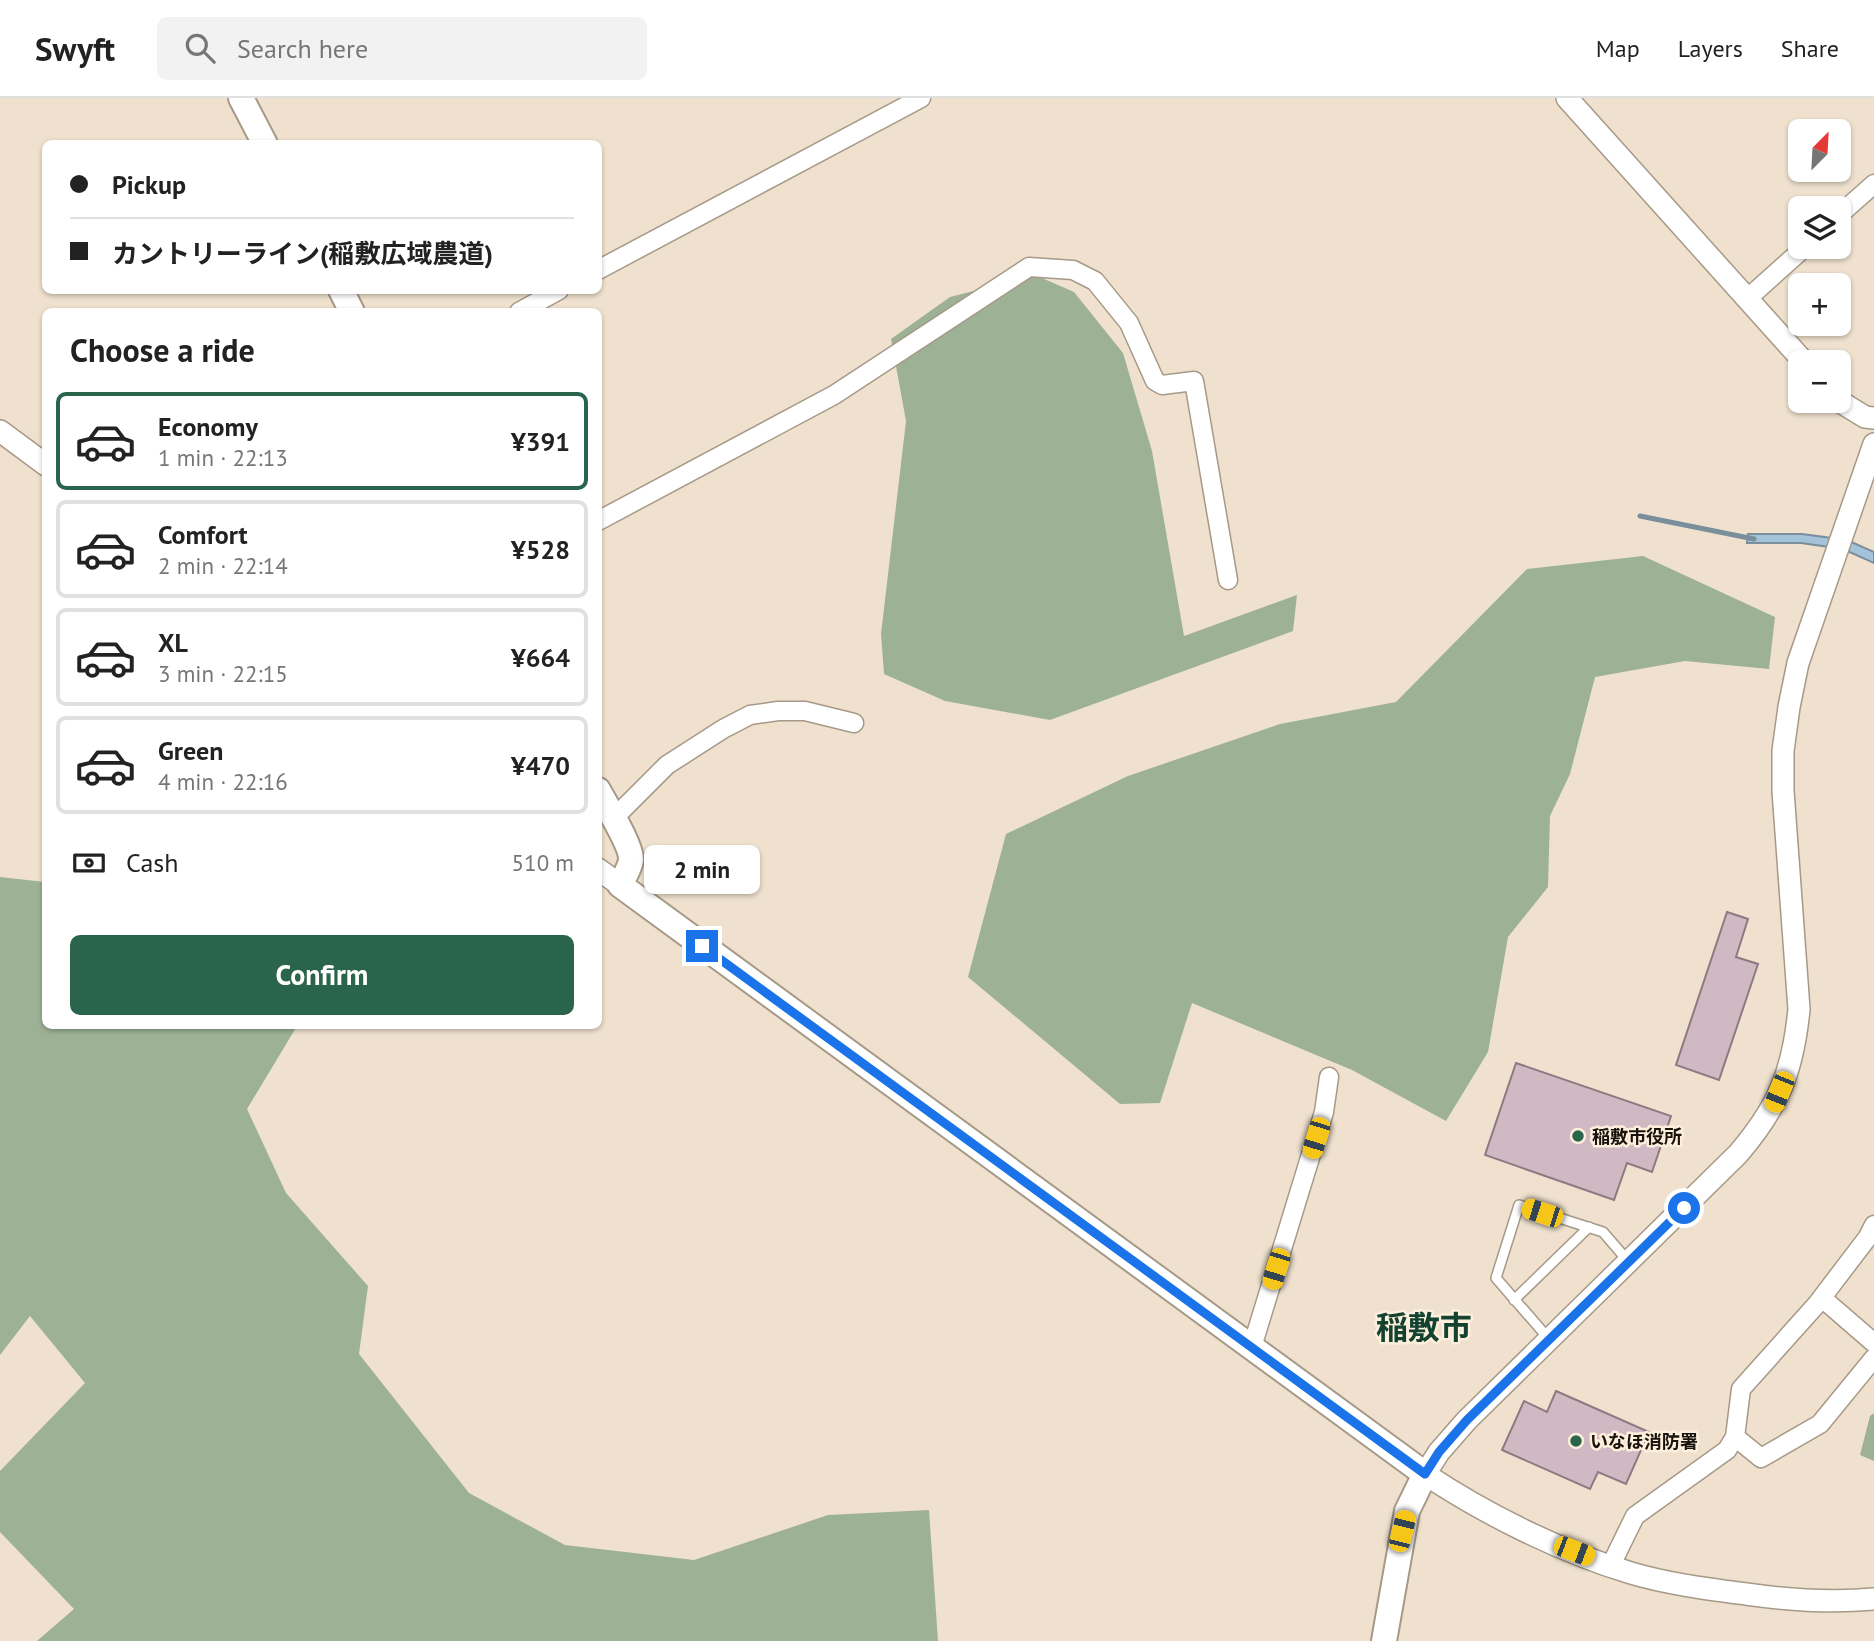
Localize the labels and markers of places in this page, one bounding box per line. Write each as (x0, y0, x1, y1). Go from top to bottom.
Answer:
place label: 稲敷市役所 (1592, 1125, 1682, 1148)
marker: 稲敷市役所 (1570, 1128, 1586, 1144)
place label: いなほ消防署 (1590, 1430, 1698, 1453)
marker: いなほ消防署 (1568, 1433, 1584, 1449)

